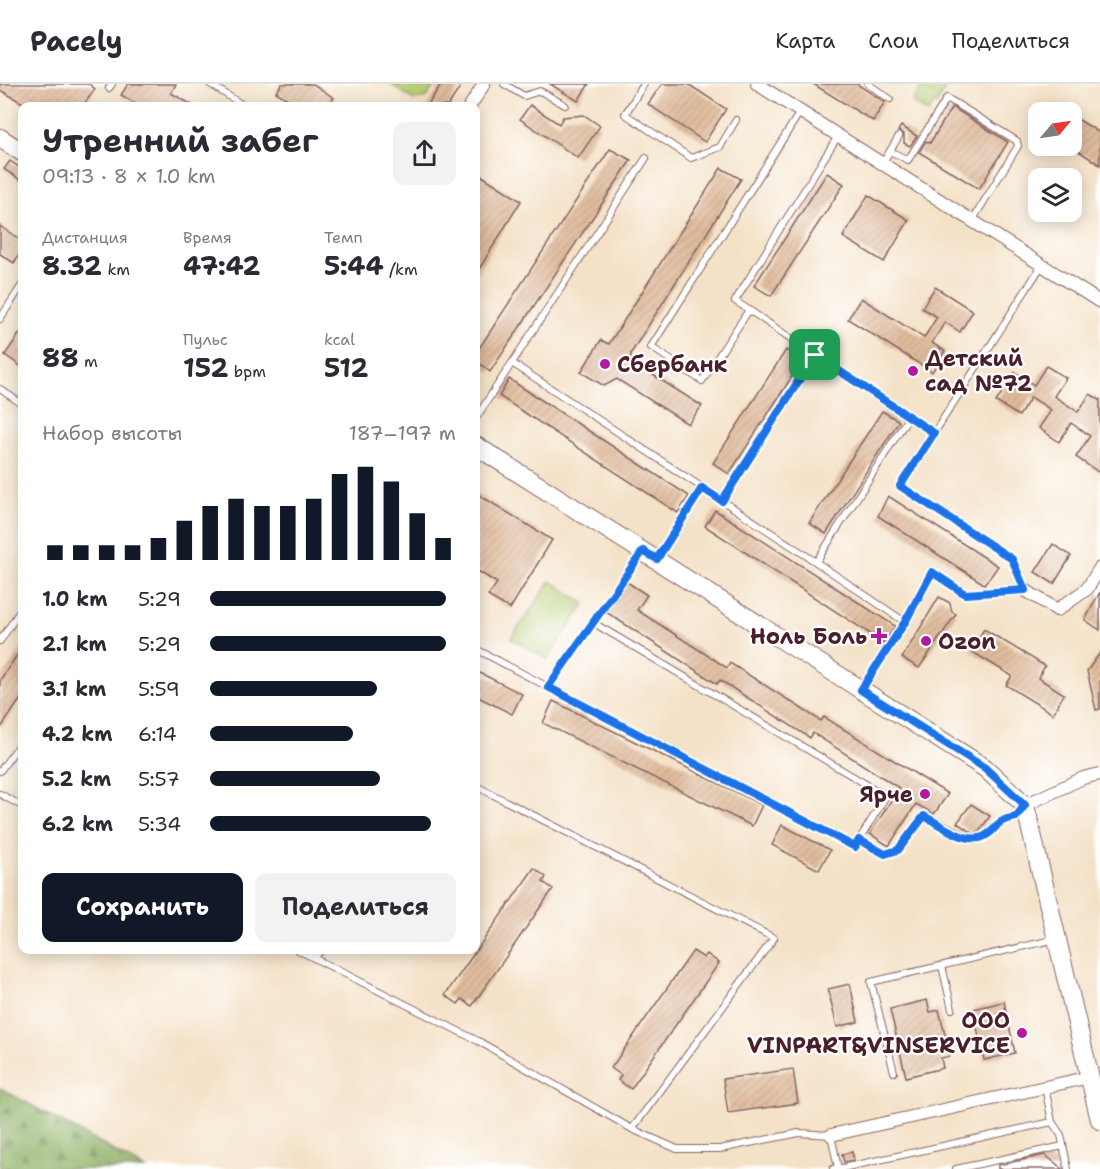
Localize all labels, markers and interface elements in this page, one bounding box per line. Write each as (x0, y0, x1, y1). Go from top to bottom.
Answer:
text: Pacely (30, 22, 123, 60)
text: Карта (775, 27, 835, 55)
text: Слои (868, 27, 919, 55)
text: Поделиться (952, 27, 1070, 55)
north arrow (1028, 102, 1082, 156)
map controls (1028, 102, 1082, 222)
text: Утренний забег (42, 118, 319, 163)
button: share (393, 122, 456, 185)
text: 09:13 · 8 × 1.0 km (42, 163, 216, 189)
button: layers (1028, 168, 1082, 222)
text: Дистанция (42, 227, 128, 248)
text: Время (183, 227, 232, 248)
text: Темп (324, 227, 363, 248)
text: 8.32 (42, 248, 102, 283)
text: 47:42 (183, 248, 260, 283)
text: 5:44 (324, 248, 384, 283)
text: km (102, 259, 130, 280)
text: /km (384, 259, 418, 280)
text: Пульс (183, 329, 228, 350)
text: kcal (324, 329, 355, 350)
pin (789, 329, 840, 380)
icon: arrive (798, 338, 831, 371)
text: 88 (42, 340, 79, 375)
place label: Детский сад №72 (925, 344, 1032, 398)
text: 152 (183, 350, 228, 385)
text: 512 (324, 350, 368, 385)
place label: Сбербанк (617, 350, 727, 379)
text: m (79, 351, 98, 372)
marker: Сбербанк (598, 357, 612, 371)
text: bpm (228, 361, 266, 382)
marker: Детский сад №72 (906, 364, 920, 378)
text: Набор высоты (42, 420, 182, 446)
text: 187–197 m (349, 420, 456, 446)
text: 1.0 km (42, 586, 107, 612)
text: 5:29 (138, 586, 181, 612)
place label: Ноль Боль (750, 622, 867, 651)
place label: Ozon (938, 627, 996, 656)
marker: Ноль Боль (872, 629, 886, 643)
text: 2.1 km (42, 631, 107, 657)
text: 5:29 (138, 631, 181, 657)
marker: Ozon (919, 634, 933, 648)
text: 3.1 km (42, 676, 106, 702)
text: 5:59 (138, 676, 180, 702)
text: 4.2 km (42, 721, 112, 747)
text: 6:14 (138, 721, 177, 747)
text: 5.2 km (42, 766, 111, 792)
text: 5:57 (138, 766, 180, 792)
place label: Ярче (860, 780, 913, 809)
marker: Ярче (918, 787, 932, 801)
text: 6.2 km (42, 811, 113, 837)
text: 5:34 (138, 811, 181, 837)
button: Сохранить (42, 873, 243, 942)
button: Поделиться (255, 873, 456, 942)
place label: ООО VINPART&VINSERVICE (747, 1006, 1010, 1060)
marker: ООО VINPART&VINSERVICE (1015, 1026, 1029, 1040)

